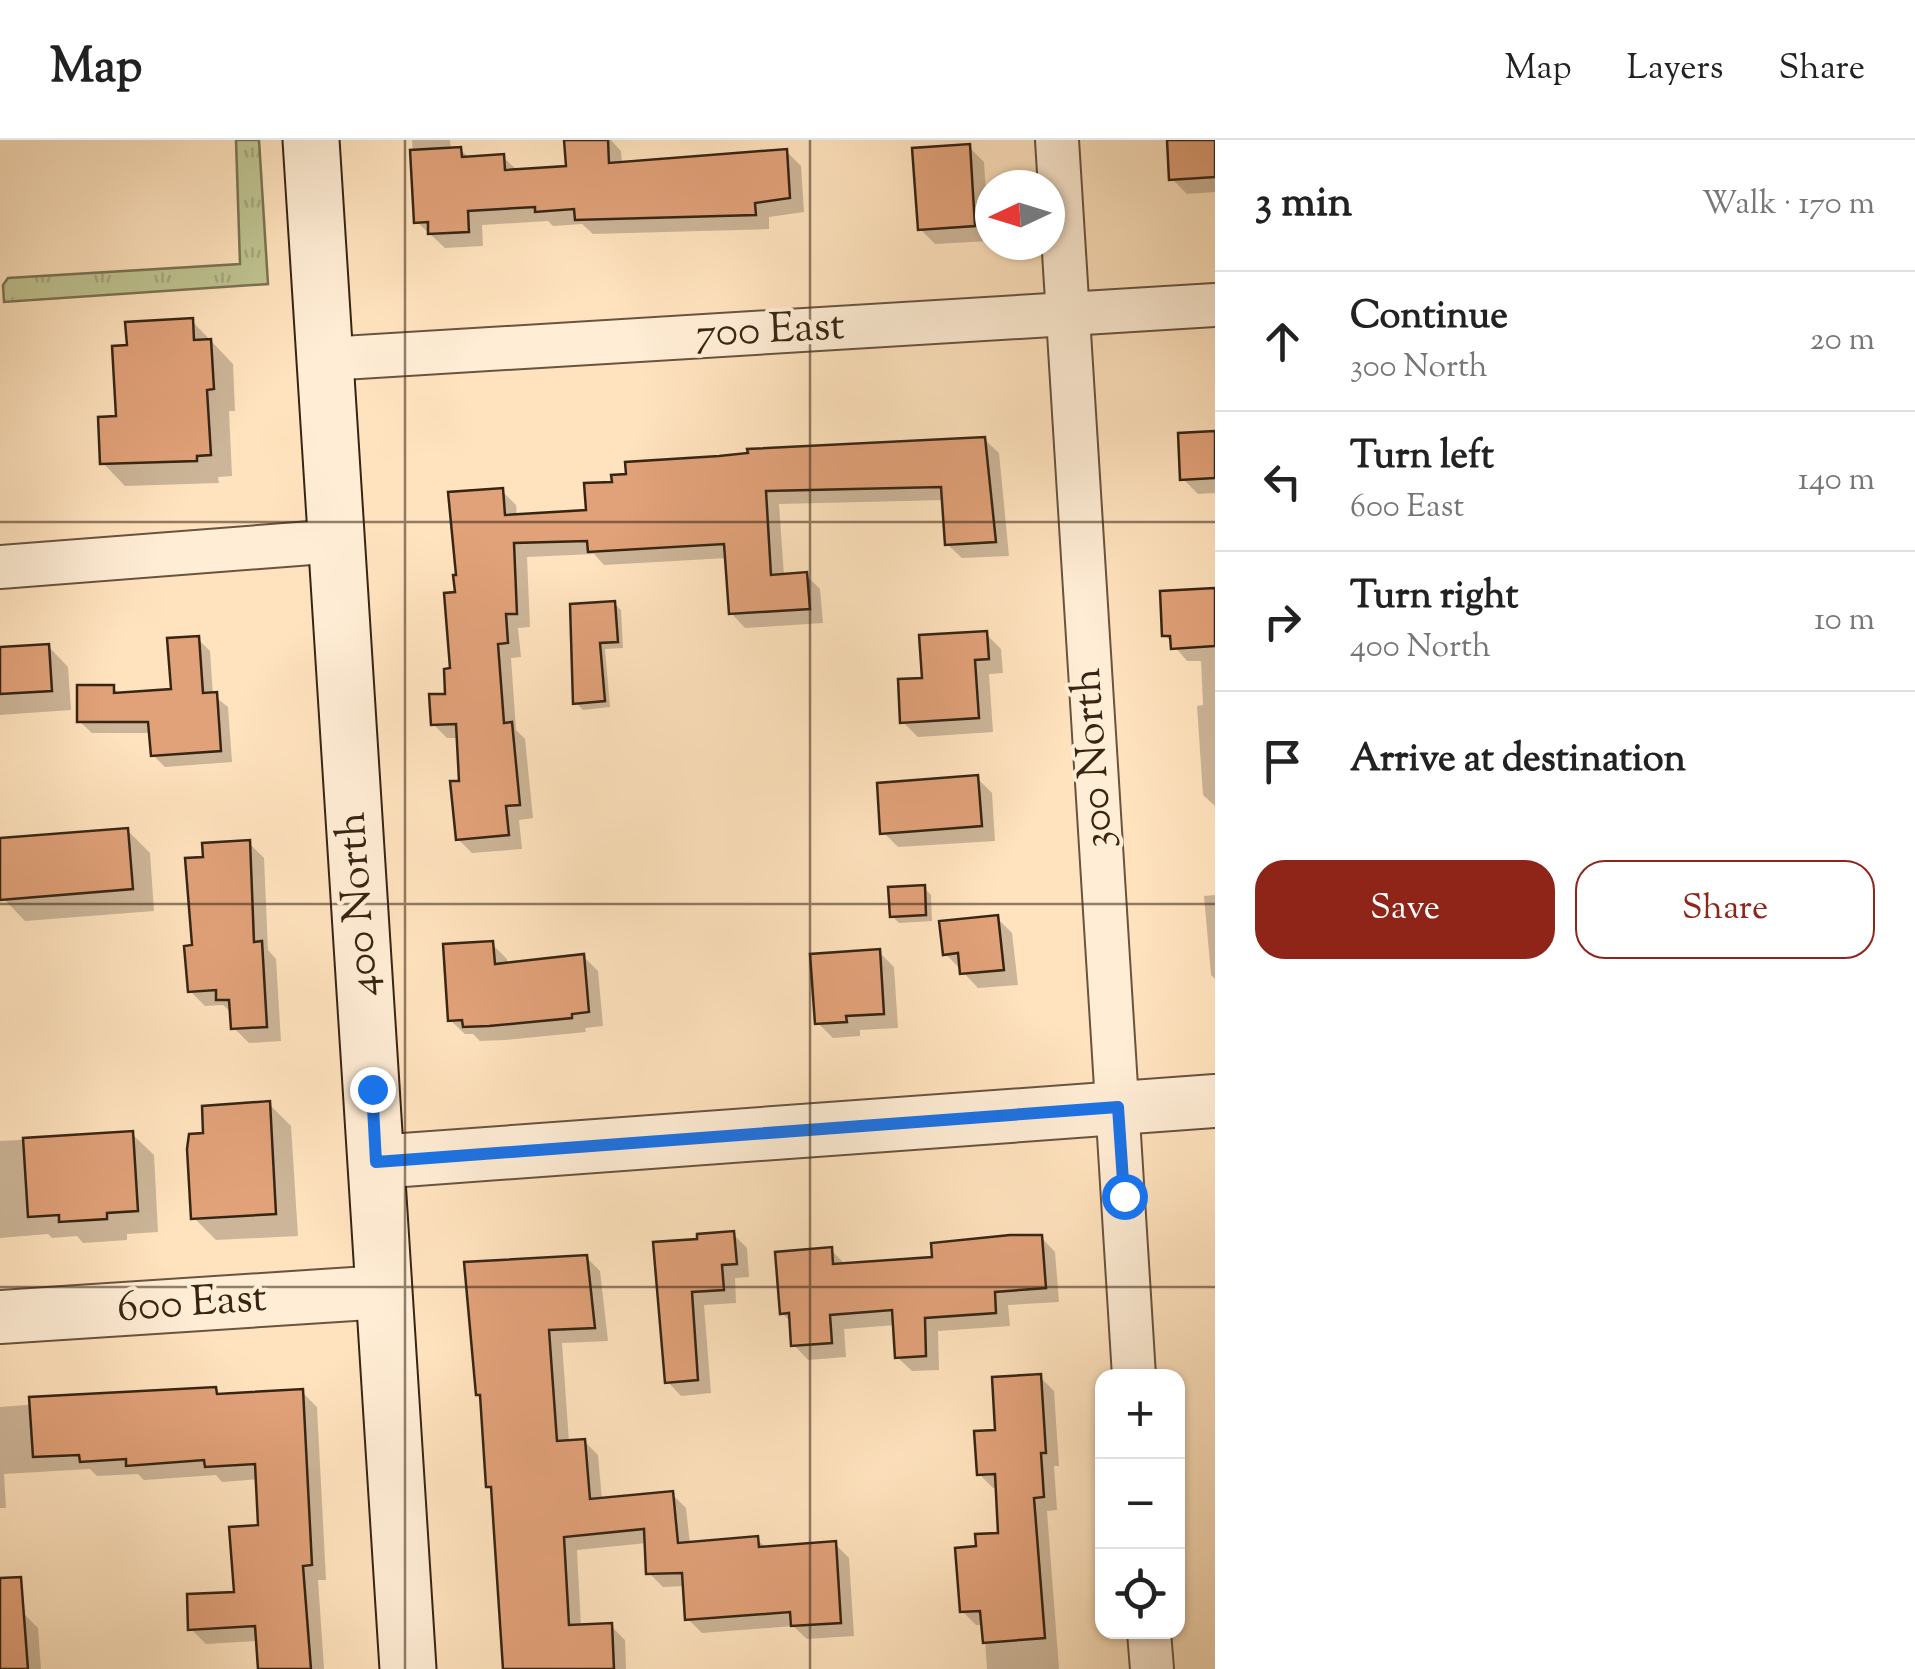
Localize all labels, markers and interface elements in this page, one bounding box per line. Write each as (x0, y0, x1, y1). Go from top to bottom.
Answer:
text: Map (50, 35, 142, 104)
text: Map (1504, 44, 1572, 95)
text: Layers (1627, 44, 1724, 95)
text: Share (1779, 44, 1865, 95)
north arrow (975, 170, 1065, 260)
text: 3 min (1255, 175, 1352, 235)
text: Walk · 170 m (1702, 182, 1875, 228)
text: Continue (1350, 291, 1508, 345)
street label: 700 East (694, 298, 846, 366)
icon: ahead (1255, 314, 1310, 369)
text: 20 m (1810, 318, 1875, 364)
text: 300 North (1350, 345, 1488, 391)
text: Turn left (1350, 431, 1494, 485)
icon: left (1255, 454, 1310, 509)
text: 140 m (1798, 458, 1875, 504)
text: 600 East (1350, 485, 1464, 531)
text: Turn right (1350, 571, 1518, 625)
icon: right (1255, 594, 1310, 649)
text: 10 m (1814, 598, 1875, 644)
text: 400 North (1350, 625, 1491, 671)
street label: 300 North (1059, 666, 1131, 850)
icon: arrive (1255, 734, 1310, 789)
text: Arrive at destination (1350, 734, 1686, 788)
street label: 400 North (324, 810, 396, 998)
button: Save (1255, 860, 1555, 959)
button: Share (1575, 860, 1875, 959)
route end (350, 1067, 396, 1113)
route start (1102, 1174, 1148, 1220)
street label: 600 East (115, 1270, 269, 1340)
map controls (1095, 1369, 1185, 1639)
button: + (1095, 1369, 1185, 1459)
button: − (1095, 1459, 1185, 1549)
button: locate (1095, 1549, 1185, 1639)

